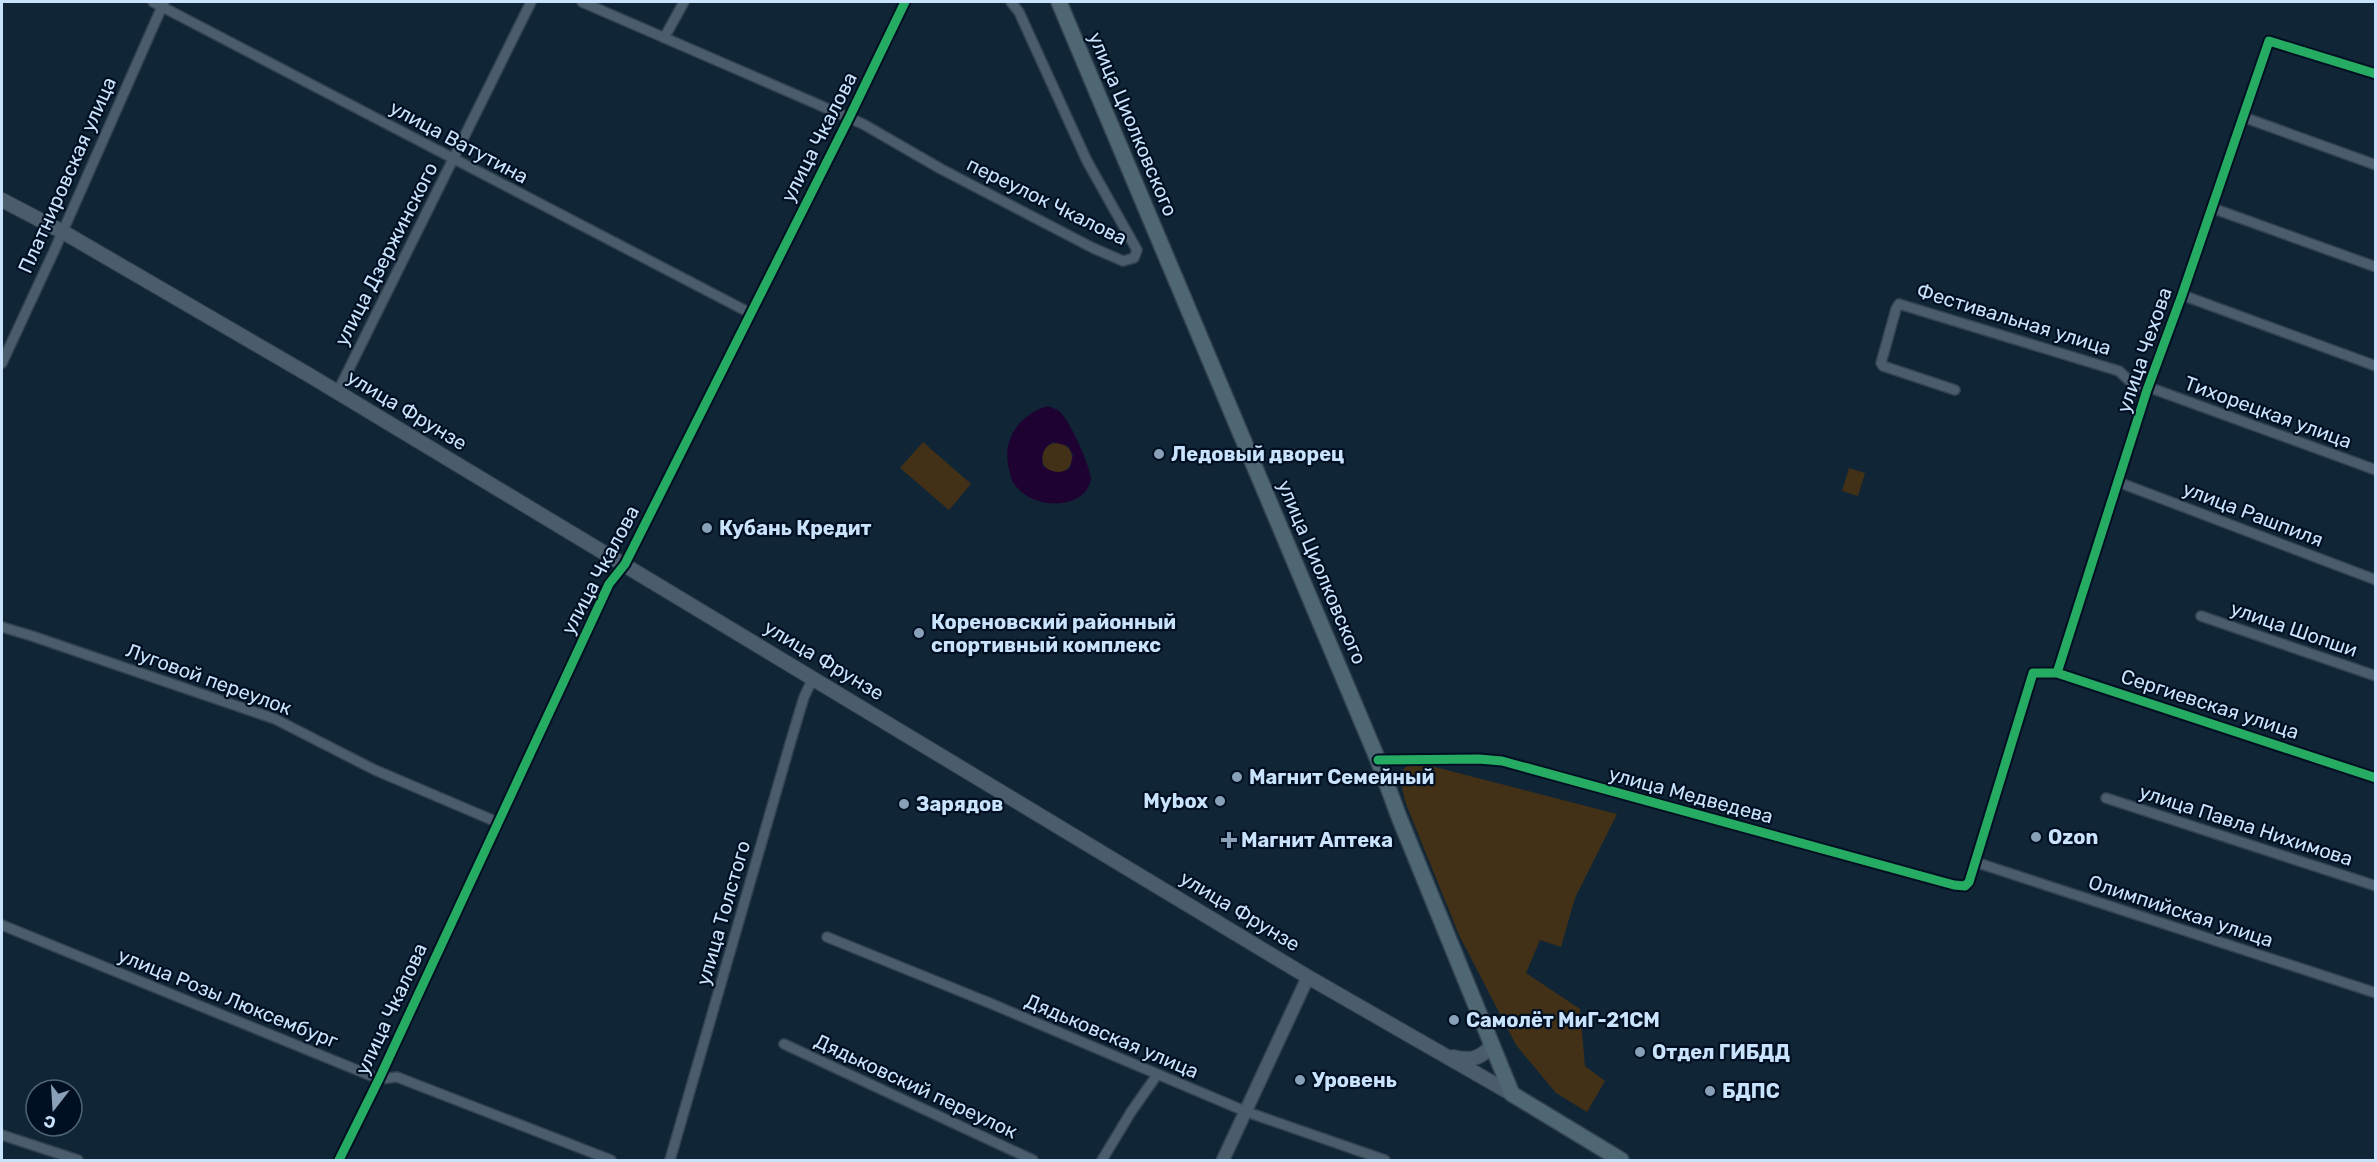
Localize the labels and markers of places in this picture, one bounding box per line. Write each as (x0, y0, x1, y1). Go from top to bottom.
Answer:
place label: Ледовый дворец (1171, 442, 1344, 466)
marker: Ледовый дворец (1152, 447, 1166, 461)
place label: Кубань Кредит (719, 516, 872, 540)
marker: Кубань Кредит (700, 521, 714, 535)
place label: Кореновский районный спортивный комплекс (931, 610, 1176, 657)
marker: Кореновский районный спортивный комплекс (912, 626, 926, 640)
place label: Магнит Семейный (1249, 765, 1434, 789)
marker: Магнит Семейный (1230, 770, 1244, 784)
place label: Mybox (1143, 789, 1208, 813)
place label: Зарядов (916, 792, 1003, 816)
marker: Mybox (1213, 794, 1227, 808)
marker: Зарядов (897, 797, 911, 811)
place label: Ozon (2048, 825, 2098, 849)
place label: Магнит Аптека (1241, 828, 1393, 852)
marker: Ozon (2029, 830, 2043, 844)
marker: Магнит Аптека (1222, 833, 1236, 847)
place label: Самолёт МиГ-21СМ (1466, 1008, 1660, 1032)
marker: Самолёт МиГ-21СМ (1447, 1013, 1461, 1027)
place label: Отдел ГИБДД (1652, 1040, 1790, 1064)
marker: Отдел ГИБДД (1633, 1045, 1647, 1059)
place label: Уровень (1312, 1068, 1397, 1092)
marker: Уровень (1293, 1073, 1307, 1087)
place label: БДПС (1722, 1079, 1780, 1103)
marker: БДПС (1703, 1084, 1717, 1098)

